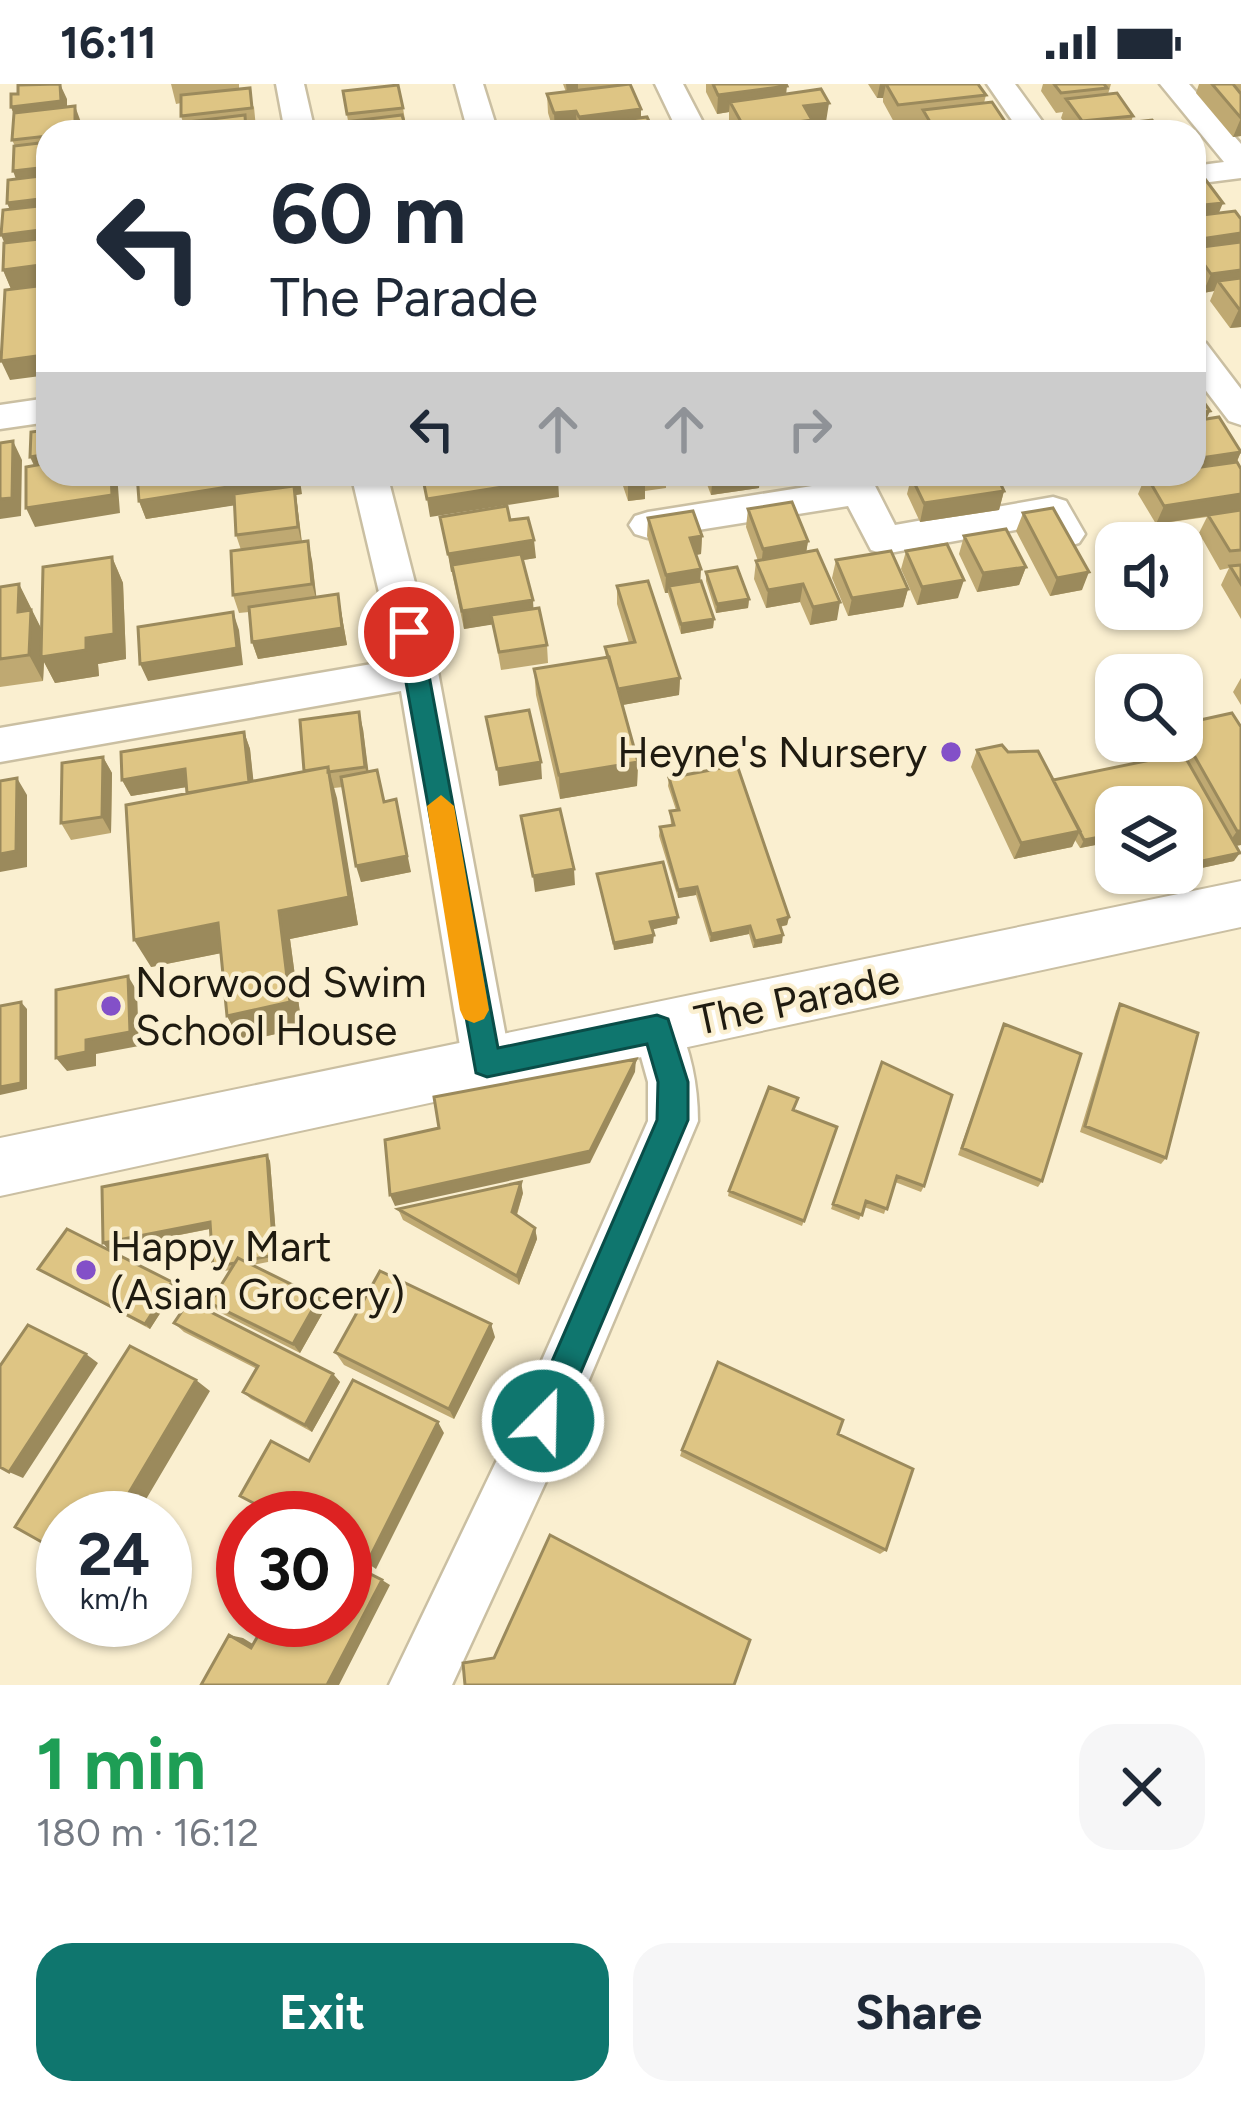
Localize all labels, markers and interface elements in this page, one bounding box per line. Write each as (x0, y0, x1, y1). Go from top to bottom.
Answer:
text: 16:11 (60, 15, 157, 69)
text: 60 m (270, 163, 466, 264)
icon: left (72, 168, 228, 324)
text: The Parade (270, 265, 538, 330)
icon: left (399, 396, 465, 462)
icon: ahead (525, 396, 591, 462)
icon: ahead (651, 396, 717, 462)
icon: right (777, 396, 843, 462)
map controls (1095, 522, 1203, 894)
button: sound (1095, 522, 1203, 630)
pin (358, 581, 460, 683)
icon: arrive (376, 599, 442, 665)
button: search (1095, 654, 1203, 762)
place label: Heyne's Nursery (617, 727, 927, 778)
marker: Heyne's Nursery (938, 739, 964, 765)
button: layers (1095, 786, 1203, 894)
street label: The Parade (690, 953, 904, 1046)
place label: Norwood Swim School House (135, 957, 426, 1056)
marker: Norwood Swim School House (98, 993, 124, 1019)
place label: Happy Mart (Asian Grocery) (110, 1221, 405, 1320)
marker: Happy Mart (Asian Grocery) (73, 1257, 99, 1283)
position arrow (480, 1358, 606, 1484)
speed limit sign: 30 (216, 1491, 372, 1647)
text: 24 (78, 1518, 150, 1590)
text: km/h (80, 1580, 148, 1617)
text: 1 min (36, 1721, 206, 1807)
button: close (1079, 1724, 1205, 1850)
text: 180 m · 16:12 (36, 1809, 259, 1856)
button: Exit (36, 1943, 609, 2081)
button: Share (633, 1943, 1205, 2081)

